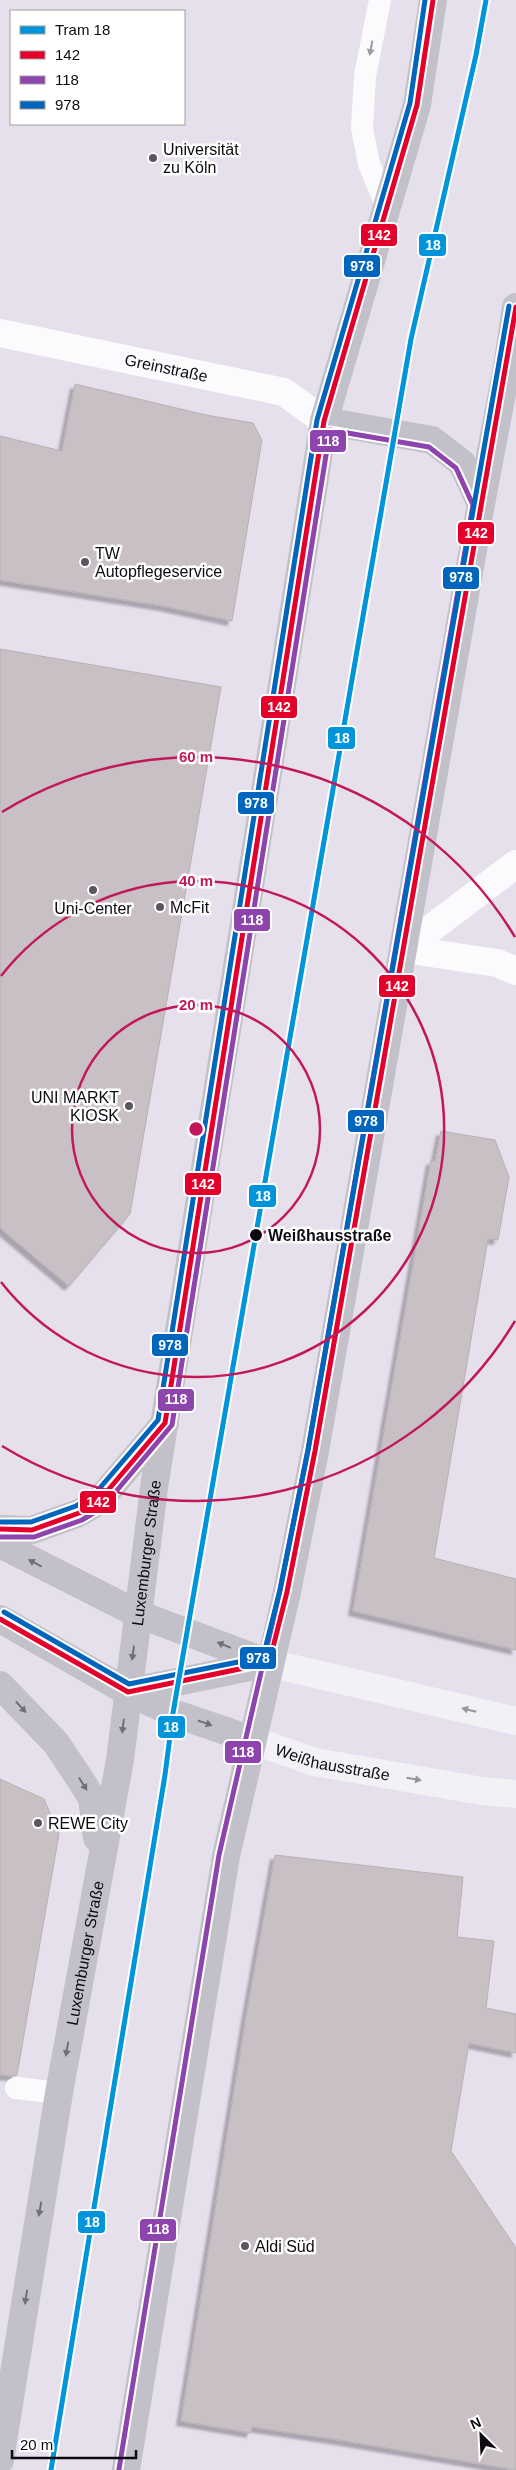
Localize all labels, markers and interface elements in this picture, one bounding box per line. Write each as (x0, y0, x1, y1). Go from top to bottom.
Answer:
legend (10, 10, 185, 125)
text: Tram 18 (55, 21, 110, 38)
one-way arrow (366, 40, 374, 56)
text: 142 (55, 46, 80, 63)
text: 118 (55, 71, 79, 88)
text: 978 (55, 96, 80, 113)
place label: Universität zu Köln (163, 141, 239, 176)
marker: Universität zu Köln (147, 152, 159, 164)
line badge: 142 (360, 223, 398, 247)
text: 142 (367, 227, 391, 243)
line badge: 18 (418, 233, 447, 257)
text: 18 (425, 237, 441, 253)
line badge: 978 (343, 254, 381, 278)
text: 978 (350, 258, 374, 274)
street label: Greinstraße (123, 351, 210, 385)
line badge: 118 (309, 429, 347, 453)
text: 118 (317, 433, 340, 449)
line badge: 142 (457, 521, 495, 545)
text: 142 (464, 525, 488, 541)
place label: TW Autopflegeservice (95, 545, 222, 580)
marker: TW Autopflegeservice (79, 556, 91, 568)
line badge: 978 (442, 566, 480, 590)
text: 978 (449, 569, 473, 585)
line badge: 142 (260, 695, 298, 719)
text: 142 (267, 699, 291, 715)
line badge: 18 (327, 726, 356, 750)
text: 18 (334, 730, 350, 746)
text: 60 m (179, 748, 213, 765)
line badge: 978 (237, 791, 275, 815)
text: 978 (244, 795, 268, 811)
text: 40 m (179, 872, 213, 889)
marker: Uni-Center (87, 884, 99, 896)
place label: McFit (170, 899, 210, 916)
place label: Uni-Center (54, 900, 132, 917)
marker: McFit (154, 901, 166, 913)
line badge: 118 (233, 908, 271, 932)
text: 118 (241, 912, 264, 928)
line badge: 142 (378, 974, 416, 998)
text: 142 (385, 978, 409, 994)
text: 20 m (179, 996, 213, 1013)
place label: UNI MARKT KIOSK (31, 1089, 119, 1124)
marker: UNI MARKT KIOSK (123, 1100, 135, 1112)
line badge: 978 (347, 1109, 385, 1133)
text: 978 (354, 1113, 378, 1129)
centre of rings (187, 1120, 205, 1138)
line badge: 142 (184, 1172, 222, 1196)
text: 142 (191, 1176, 215, 1192)
line badge: 18 (248, 1184, 277, 1208)
text: 18 (255, 1188, 271, 1204)
marker: Weißhausstraße (248, 1227, 264, 1243)
place label: Weißhausstraße (268, 1227, 391, 1244)
line badge: 978 (151, 1333, 189, 1357)
text: 978 (158, 1337, 182, 1353)
line badge: 118 (157, 1388, 195, 1412)
text: 118 (165, 1391, 188, 1407)
street label: Luxemburger Straße (128, 1479, 164, 1627)
line badge: 142 (79, 1490, 117, 1514)
text: 142 (86, 1494, 110, 1510)
one-way arrow (28, 1558, 42, 1567)
one-way arrow (216, 1641, 231, 1648)
one-way arrow (129, 1645, 137, 1661)
line badge: 978 (239, 1646, 277, 1670)
text: 978 (246, 1650, 270, 1666)
one-way arrow (15, 1701, 27, 1713)
one-way arrow (461, 1706, 476, 1714)
line badge: 18 (157, 1715, 186, 1739)
one-way arrow (119, 1718, 127, 1734)
text: 18 (163, 1719, 179, 1735)
one-way arrow (198, 1720, 213, 1728)
line badge: 118 (224, 1740, 262, 1764)
street label: Weißhausstraße (273, 1740, 391, 1783)
text: 118 (232, 1744, 255, 1760)
one-way arrow (407, 1776, 423, 1784)
one-way arrow (79, 1777, 88, 1790)
place label: REWE City (48, 1815, 128, 1832)
marker: REWE City (32, 1817, 44, 1829)
street label: Luxemburger Straße (63, 1879, 106, 2027)
one-way arrow (63, 2042, 71, 2058)
one-way arrow (35, 2202, 43, 2218)
line badge: 18 (77, 2210, 106, 2234)
text: 18 (84, 2214, 100, 2230)
line badge: 118 (139, 2218, 177, 2242)
text: 118 (147, 2221, 170, 2237)
place label: Aldi Süd (255, 2238, 315, 2255)
marker: Aldi Süd (239, 2240, 251, 2252)
one-way arrow (21, 2289, 29, 2305)
north arrow (456, 2410, 506, 2460)
text: N (468, 2414, 484, 2432)
scale bar (12, 2428, 136, 2460)
text: 20 m (20, 2436, 53, 2453)

